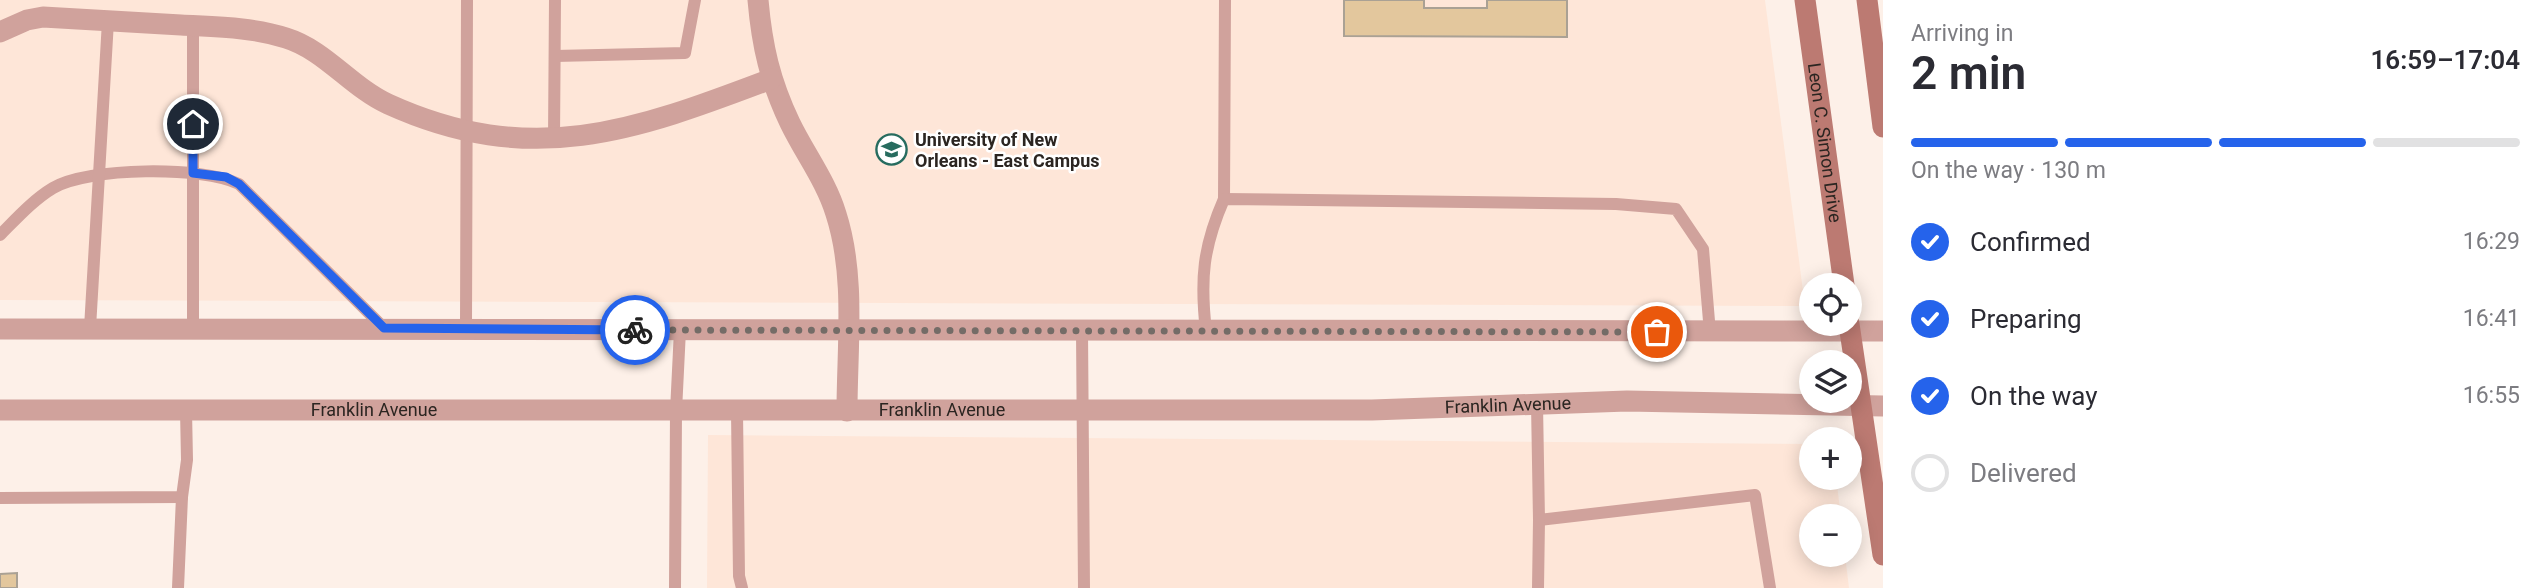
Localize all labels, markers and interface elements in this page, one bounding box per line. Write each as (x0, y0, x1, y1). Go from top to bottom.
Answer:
text: Arriving in (1911, 20, 2014, 47)
text: 16:59–17:04 (2370, 45, 2520, 75)
text: 2 min (1911, 46, 2026, 100)
street label: Leon C. Simon Drive (1804, 61, 1846, 224)
pin (163, 94, 223, 154)
icon: home (174, 105, 212, 143)
place label: University of New Orleans - East Campus (915, 129, 1100, 171)
school or university icon: University of New Orleans - East Campus (875, 133, 909, 167)
text: On the way · 130 m (1911, 157, 2106, 184)
icon: check (1911, 223, 1949, 261)
text: Confirmed (1970, 227, 2091, 257)
text: 16:29 (2463, 228, 2520, 255)
map controls (1799, 273, 1862, 567)
button: locate (1799, 273, 1862, 336)
courier (600, 295, 670, 365)
icon: check (1911, 300, 1949, 338)
pin (1627, 302, 1687, 362)
text: Preparing (1970, 304, 2082, 334)
text: 16:41 (2463, 305, 2520, 332)
icon: bike (616, 311, 654, 349)
icon: bag (1638, 313, 1676, 351)
button: layers (1799, 350, 1862, 413)
icon: check (1911, 377, 1949, 415)
text: On the way (1970, 381, 2098, 411)
text: 16:55 (2463, 382, 2520, 409)
street label: Franklin Avenue (1444, 392, 1571, 417)
street label: Franklin Avenue (311, 399, 437, 420)
street label: Franklin Avenue (879, 399, 1005, 420)
button: + (1799, 427, 1862, 490)
text: Delivered (1970, 458, 2077, 488)
button: − (1799, 504, 1862, 567)

